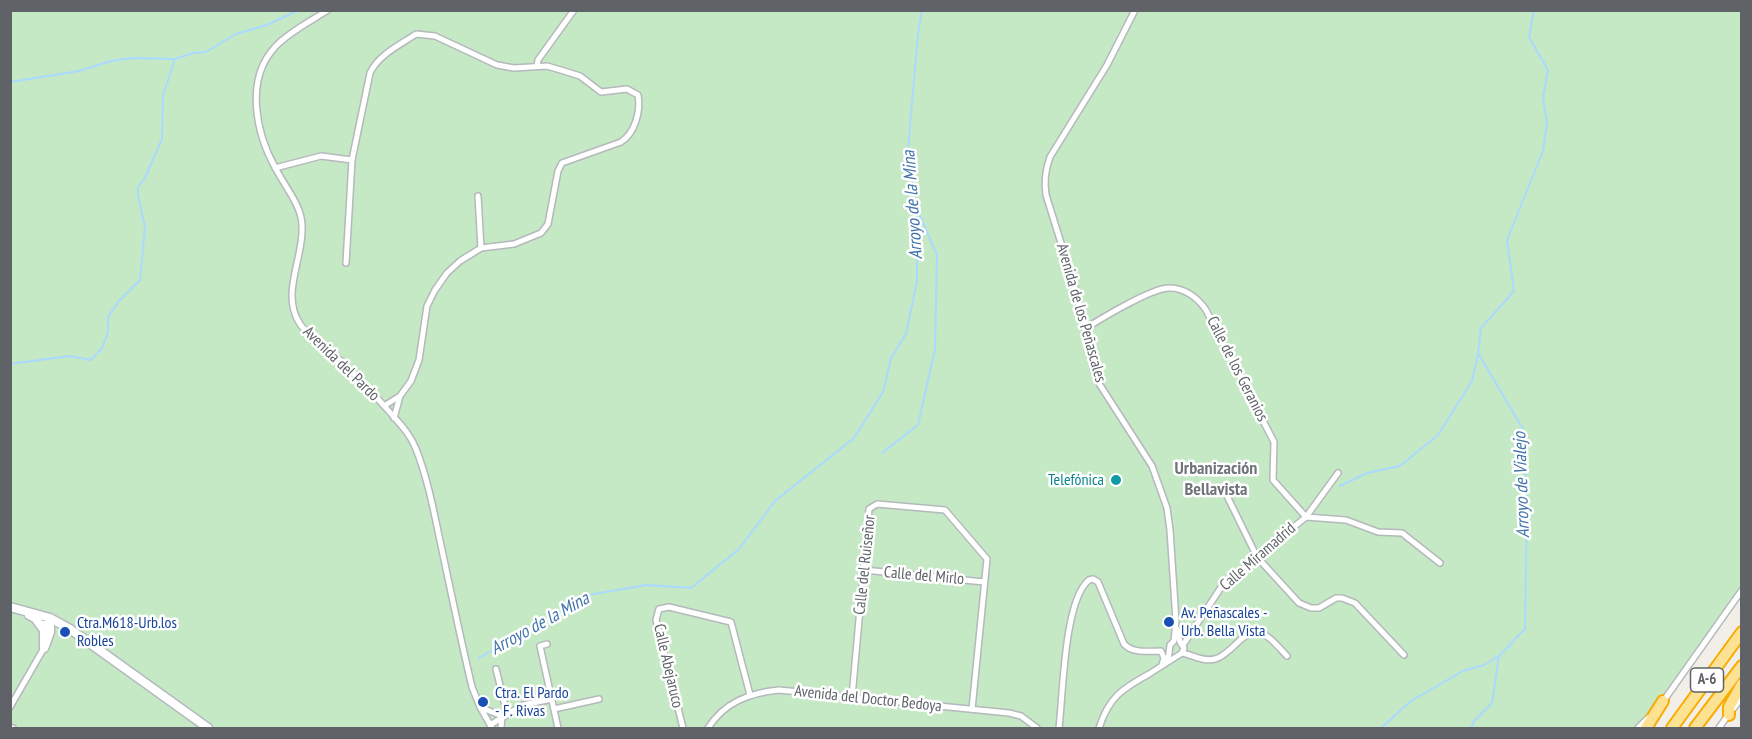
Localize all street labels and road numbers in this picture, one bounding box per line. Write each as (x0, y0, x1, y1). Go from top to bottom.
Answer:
street label: Avenida de los Peñascales (1052, 241, 1110, 385)
street label: Calle de los Geranios (1202, 313, 1272, 425)
street label: Avenida del Pardo (299, 323, 383, 405)
street label: Calle del Ruiseñor (850, 514, 880, 616)
street label: Calle Miramadrid (1216, 519, 1300, 595)
street label: Calle del Mirlo (883, 563, 965, 589)
street label: Calle Abejaruco (649, 622, 687, 710)
road number: A-6 (1690, 668, 1724, 692)
street label: Avenida del Doctor Bedoya (793, 682, 943, 716)

